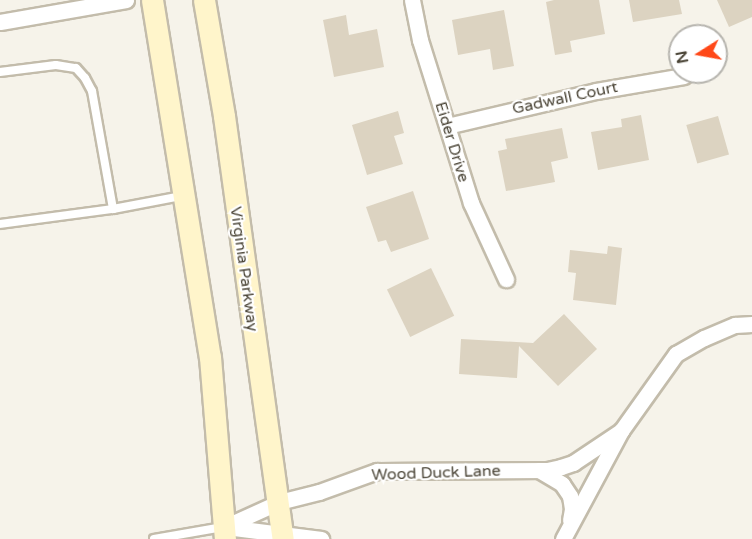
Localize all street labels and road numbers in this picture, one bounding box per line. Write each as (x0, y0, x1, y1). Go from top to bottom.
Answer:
street label: Gadwall Court (510, 77, 620, 119)
street label: Eider Drive (431, 99, 473, 185)
street label: Virginia Parkway (226, 205, 262, 333)
street label: Wood Duck Lane (371, 461, 501, 485)

